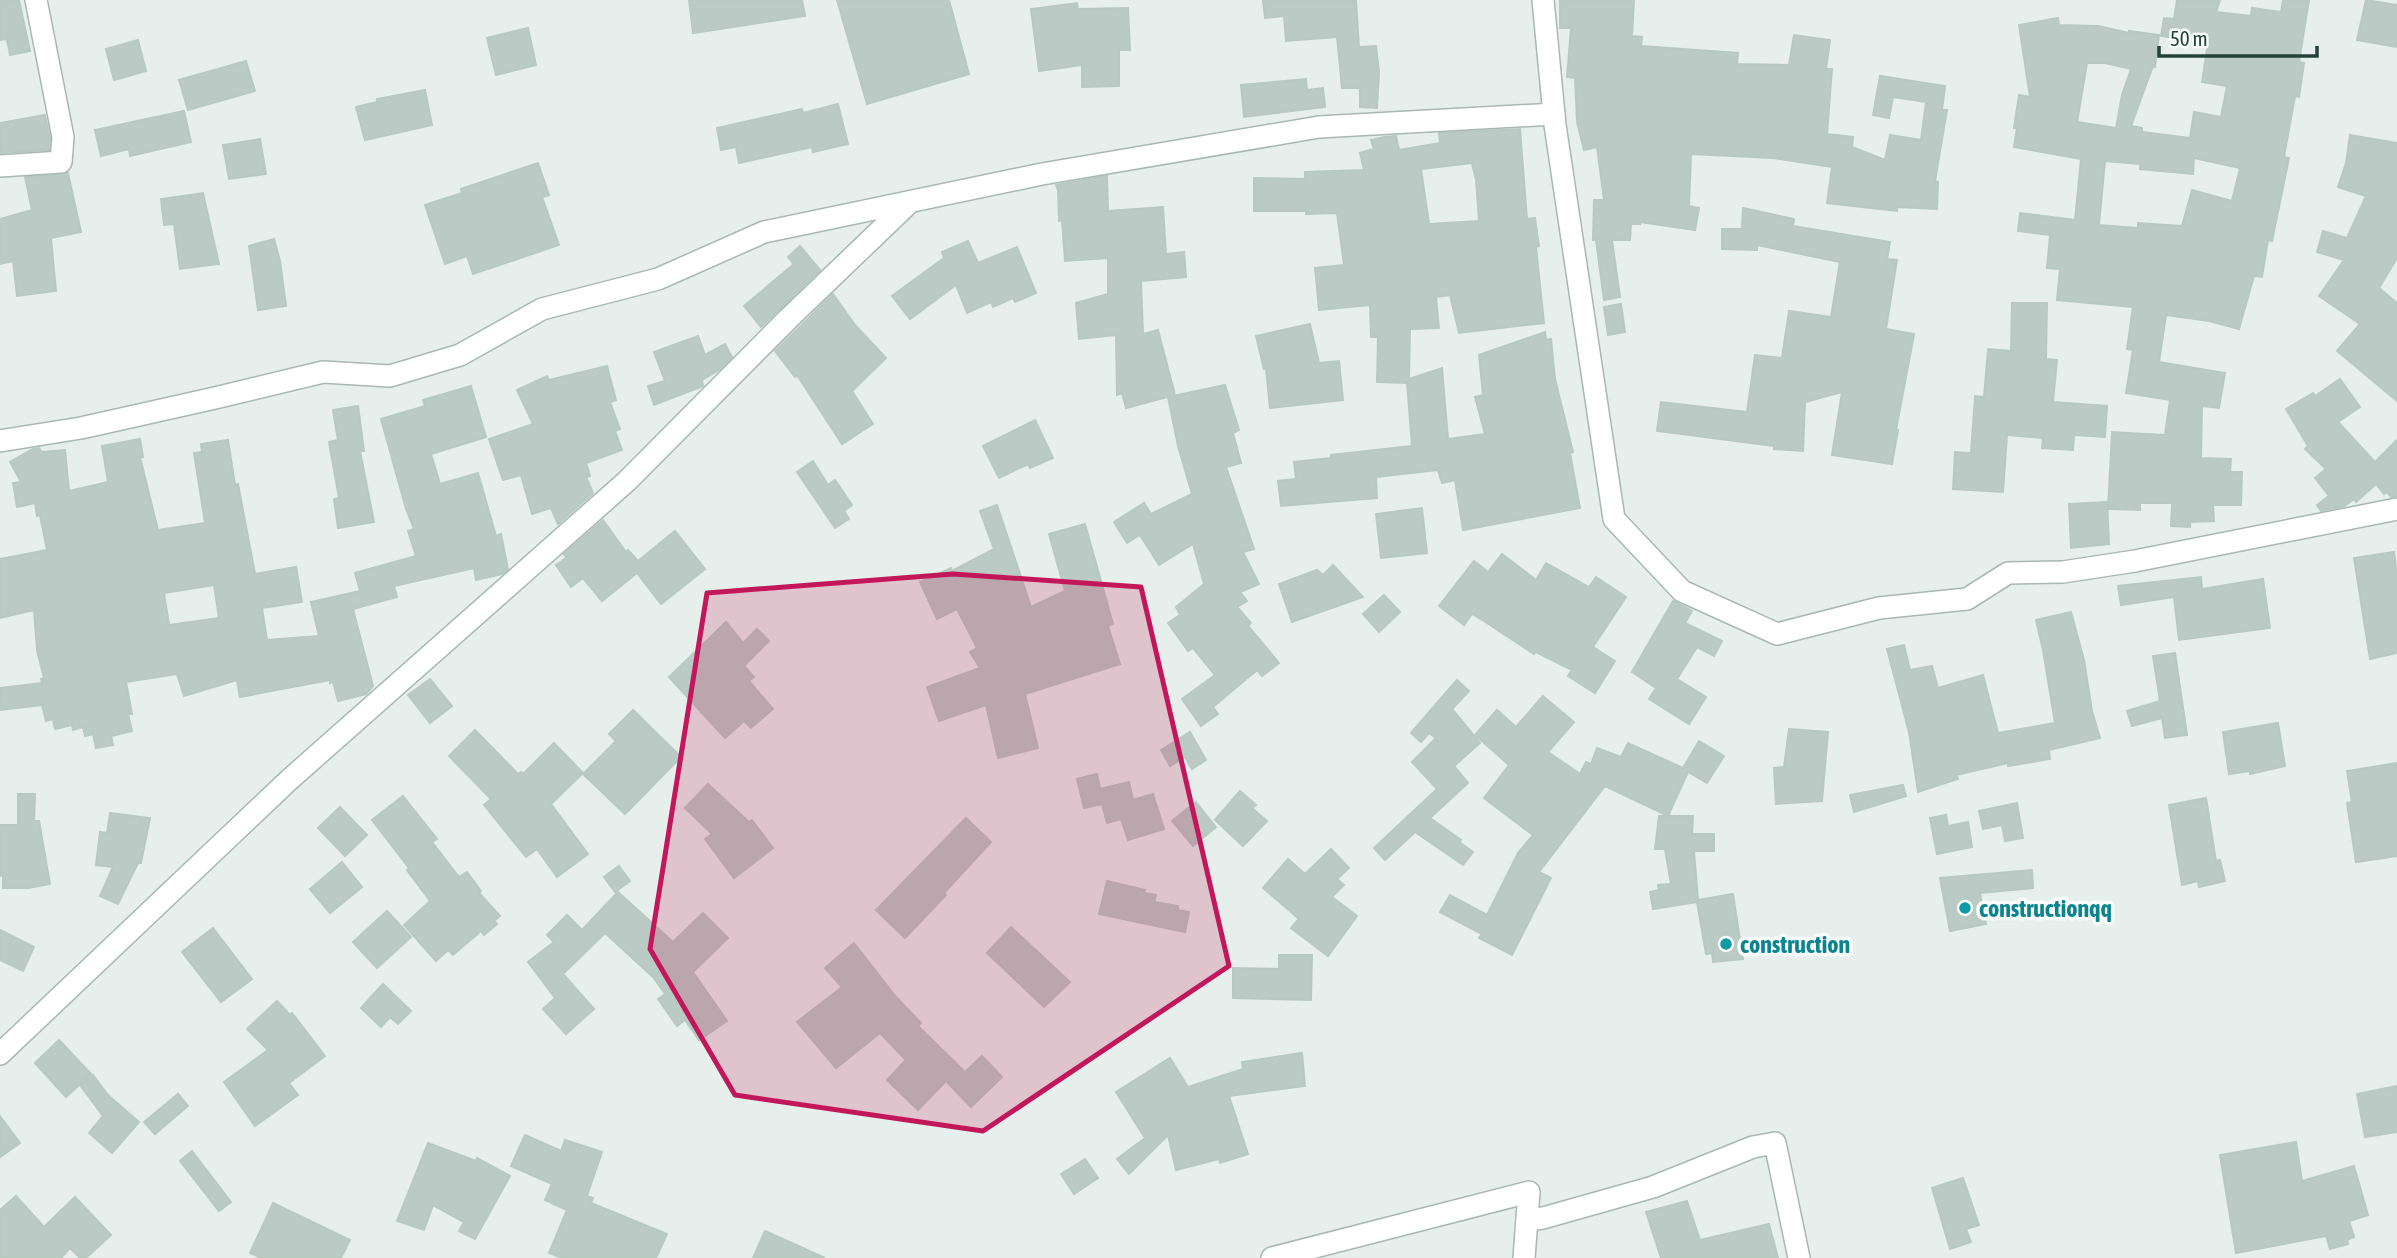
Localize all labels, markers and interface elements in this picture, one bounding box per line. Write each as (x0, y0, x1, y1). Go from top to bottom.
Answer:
scale bar (2159, 14, 2316, 58)
text: 50 m (2170, 26, 2208, 50)
place label: constructionqq (1979, 895, 2112, 922)
marker: constructionqq (1957, 900, 1973, 916)
place label: construction (1740, 931, 1850, 958)
marker: construction (1718, 936, 1734, 952)

